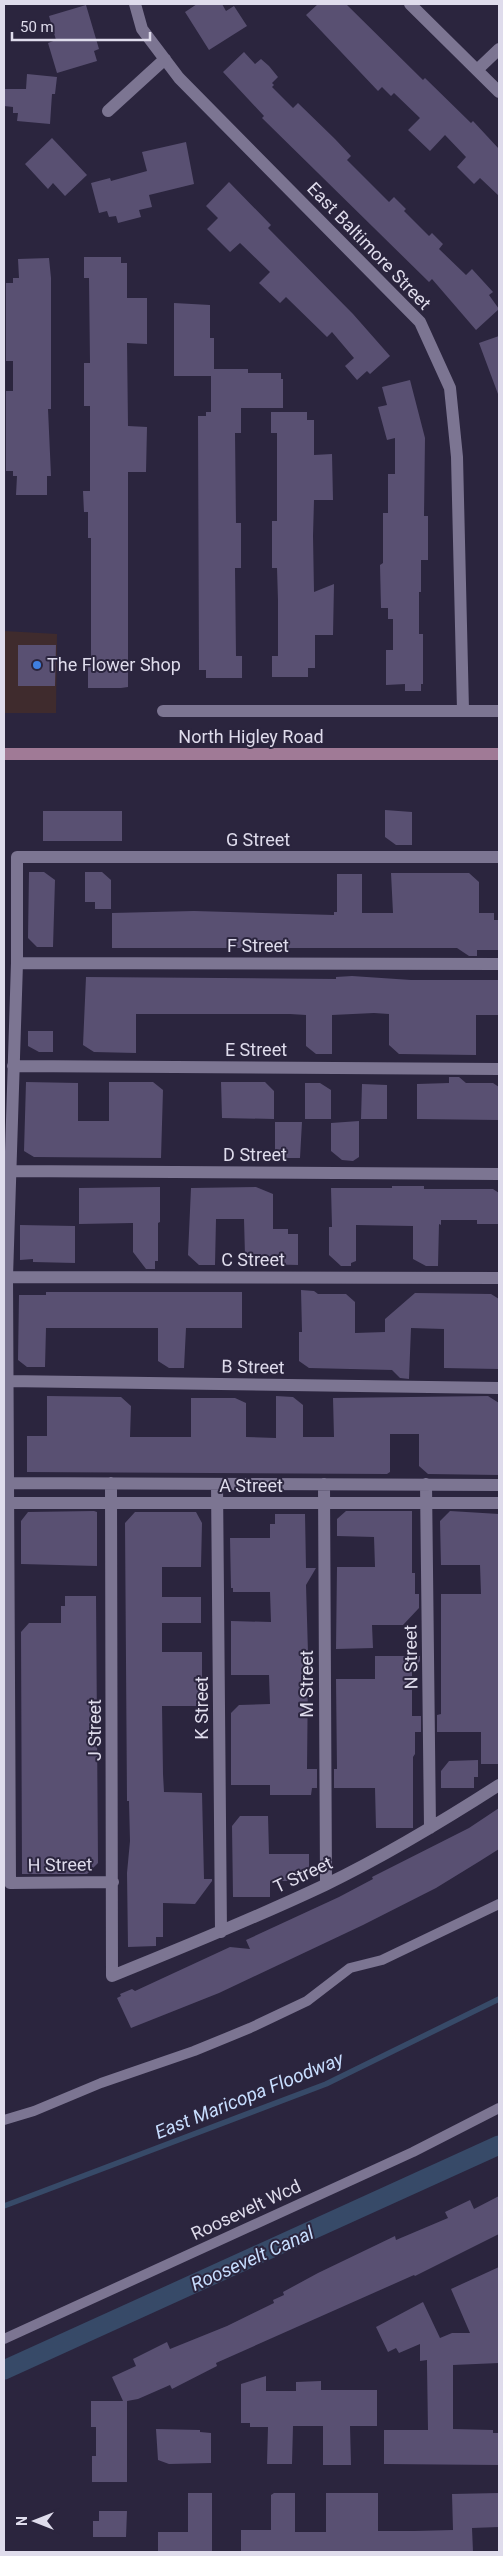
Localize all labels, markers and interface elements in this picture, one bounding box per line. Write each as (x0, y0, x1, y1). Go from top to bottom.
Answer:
scale bar (12, 10, 150, 42)
text: 50 m (20, 18, 54, 36)
street label: East Baltimore Street (303, 178, 436, 314)
place label: The Flower Shop (47, 654, 181, 675)
marker: The Flower Shop (31, 659, 43, 671)
street label: North Higley Road (178, 726, 324, 747)
street label: G Street (226, 829, 290, 850)
street label: F Street (227, 935, 289, 956)
street label: E Street (225, 1039, 287, 1060)
street label: D Street (223, 1144, 287, 1165)
street label: C Street (221, 1249, 285, 1270)
street label: B Street (221, 1355, 285, 1378)
street label: A Street (219, 1475, 283, 1496)
street label: N Street (399, 1624, 422, 1690)
street label: M Street (296, 1650, 317, 1718)
street label: K Street (191, 1676, 212, 1740)
street label: J Street (84, 1699, 105, 1761)
street label: T Street (270, 1852, 336, 1897)
street label: H Street (27, 1853, 93, 1876)
water label: East Maricopa Floodway (152, 2047, 348, 2144)
street label: Roosevelt Wcd (188, 2175, 304, 2244)
water label: Roosevelt Canal (187, 2221, 318, 2296)
north arrow (10, 2496, 60, 2546)
text: N (14, 2516, 30, 2526)

